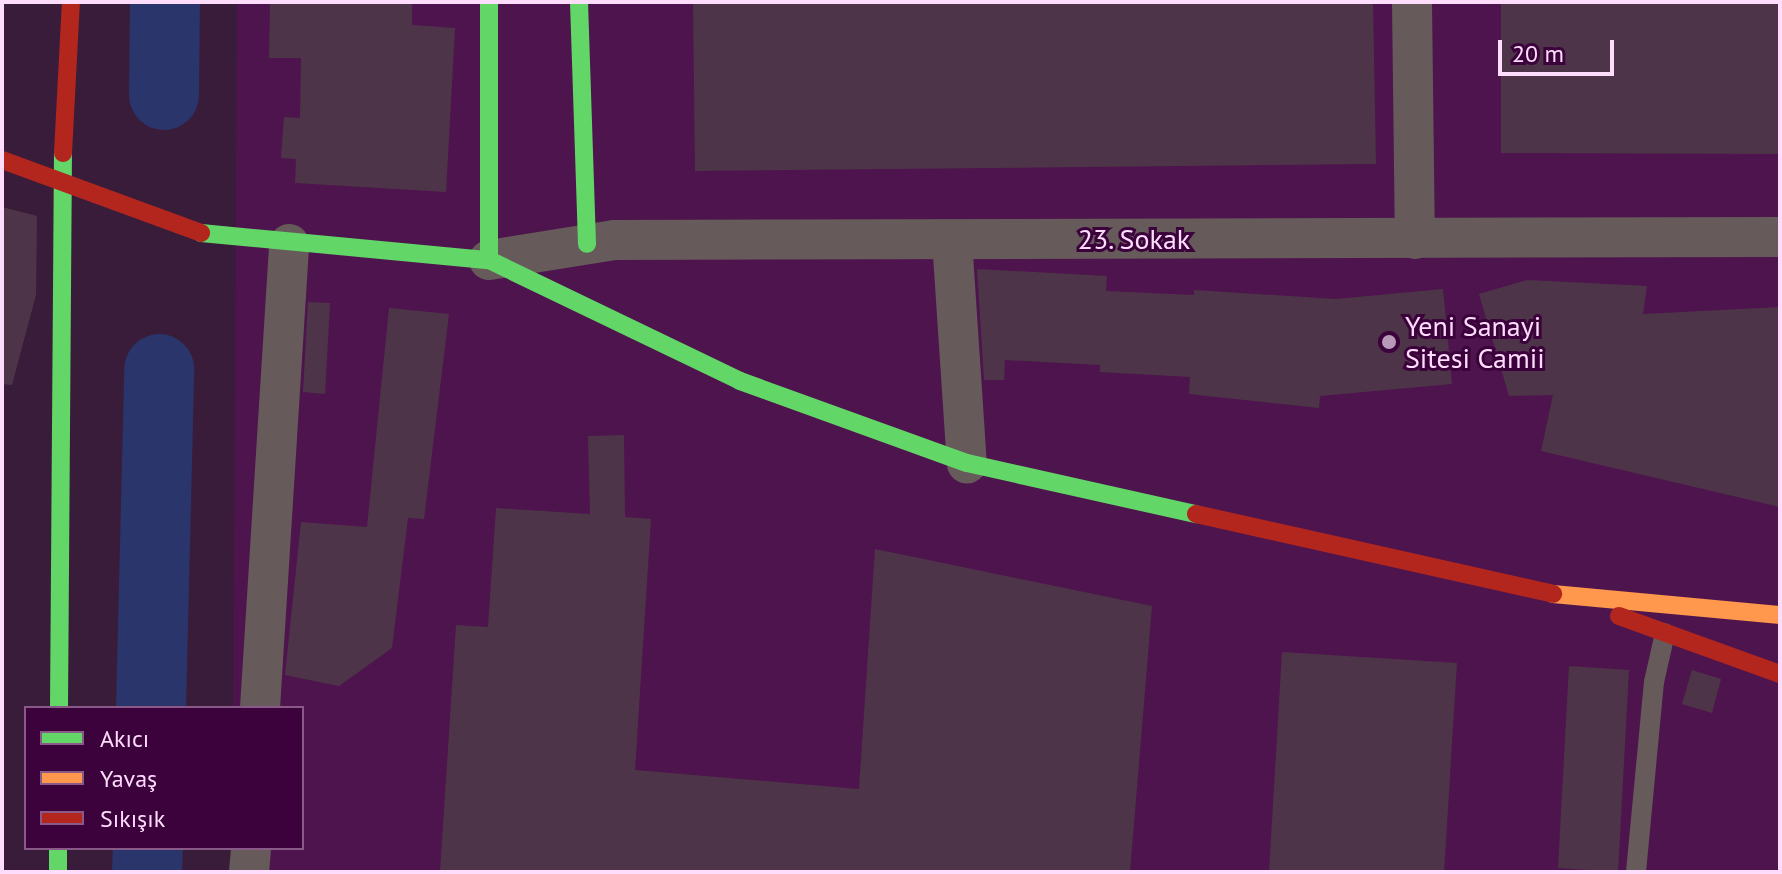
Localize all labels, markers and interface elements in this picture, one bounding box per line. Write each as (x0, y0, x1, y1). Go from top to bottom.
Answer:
scale bar (1502, 24, 1618, 74)
text: 20 m (1512, 38, 1564, 69)
street label: 23. Sokak (1077, 222, 1191, 256)
place label: Yeni Sanayi Sitesi Camii (1405, 309, 1545, 375)
marker: Yeni Sanayi Sitesi Camii (1380, 333, 1398, 351)
legend (24, 706, 304, 850)
text: Akıcı (100, 723, 149, 754)
text: Yavaş (100, 763, 157, 794)
text: Sıkışık (100, 803, 165, 834)

